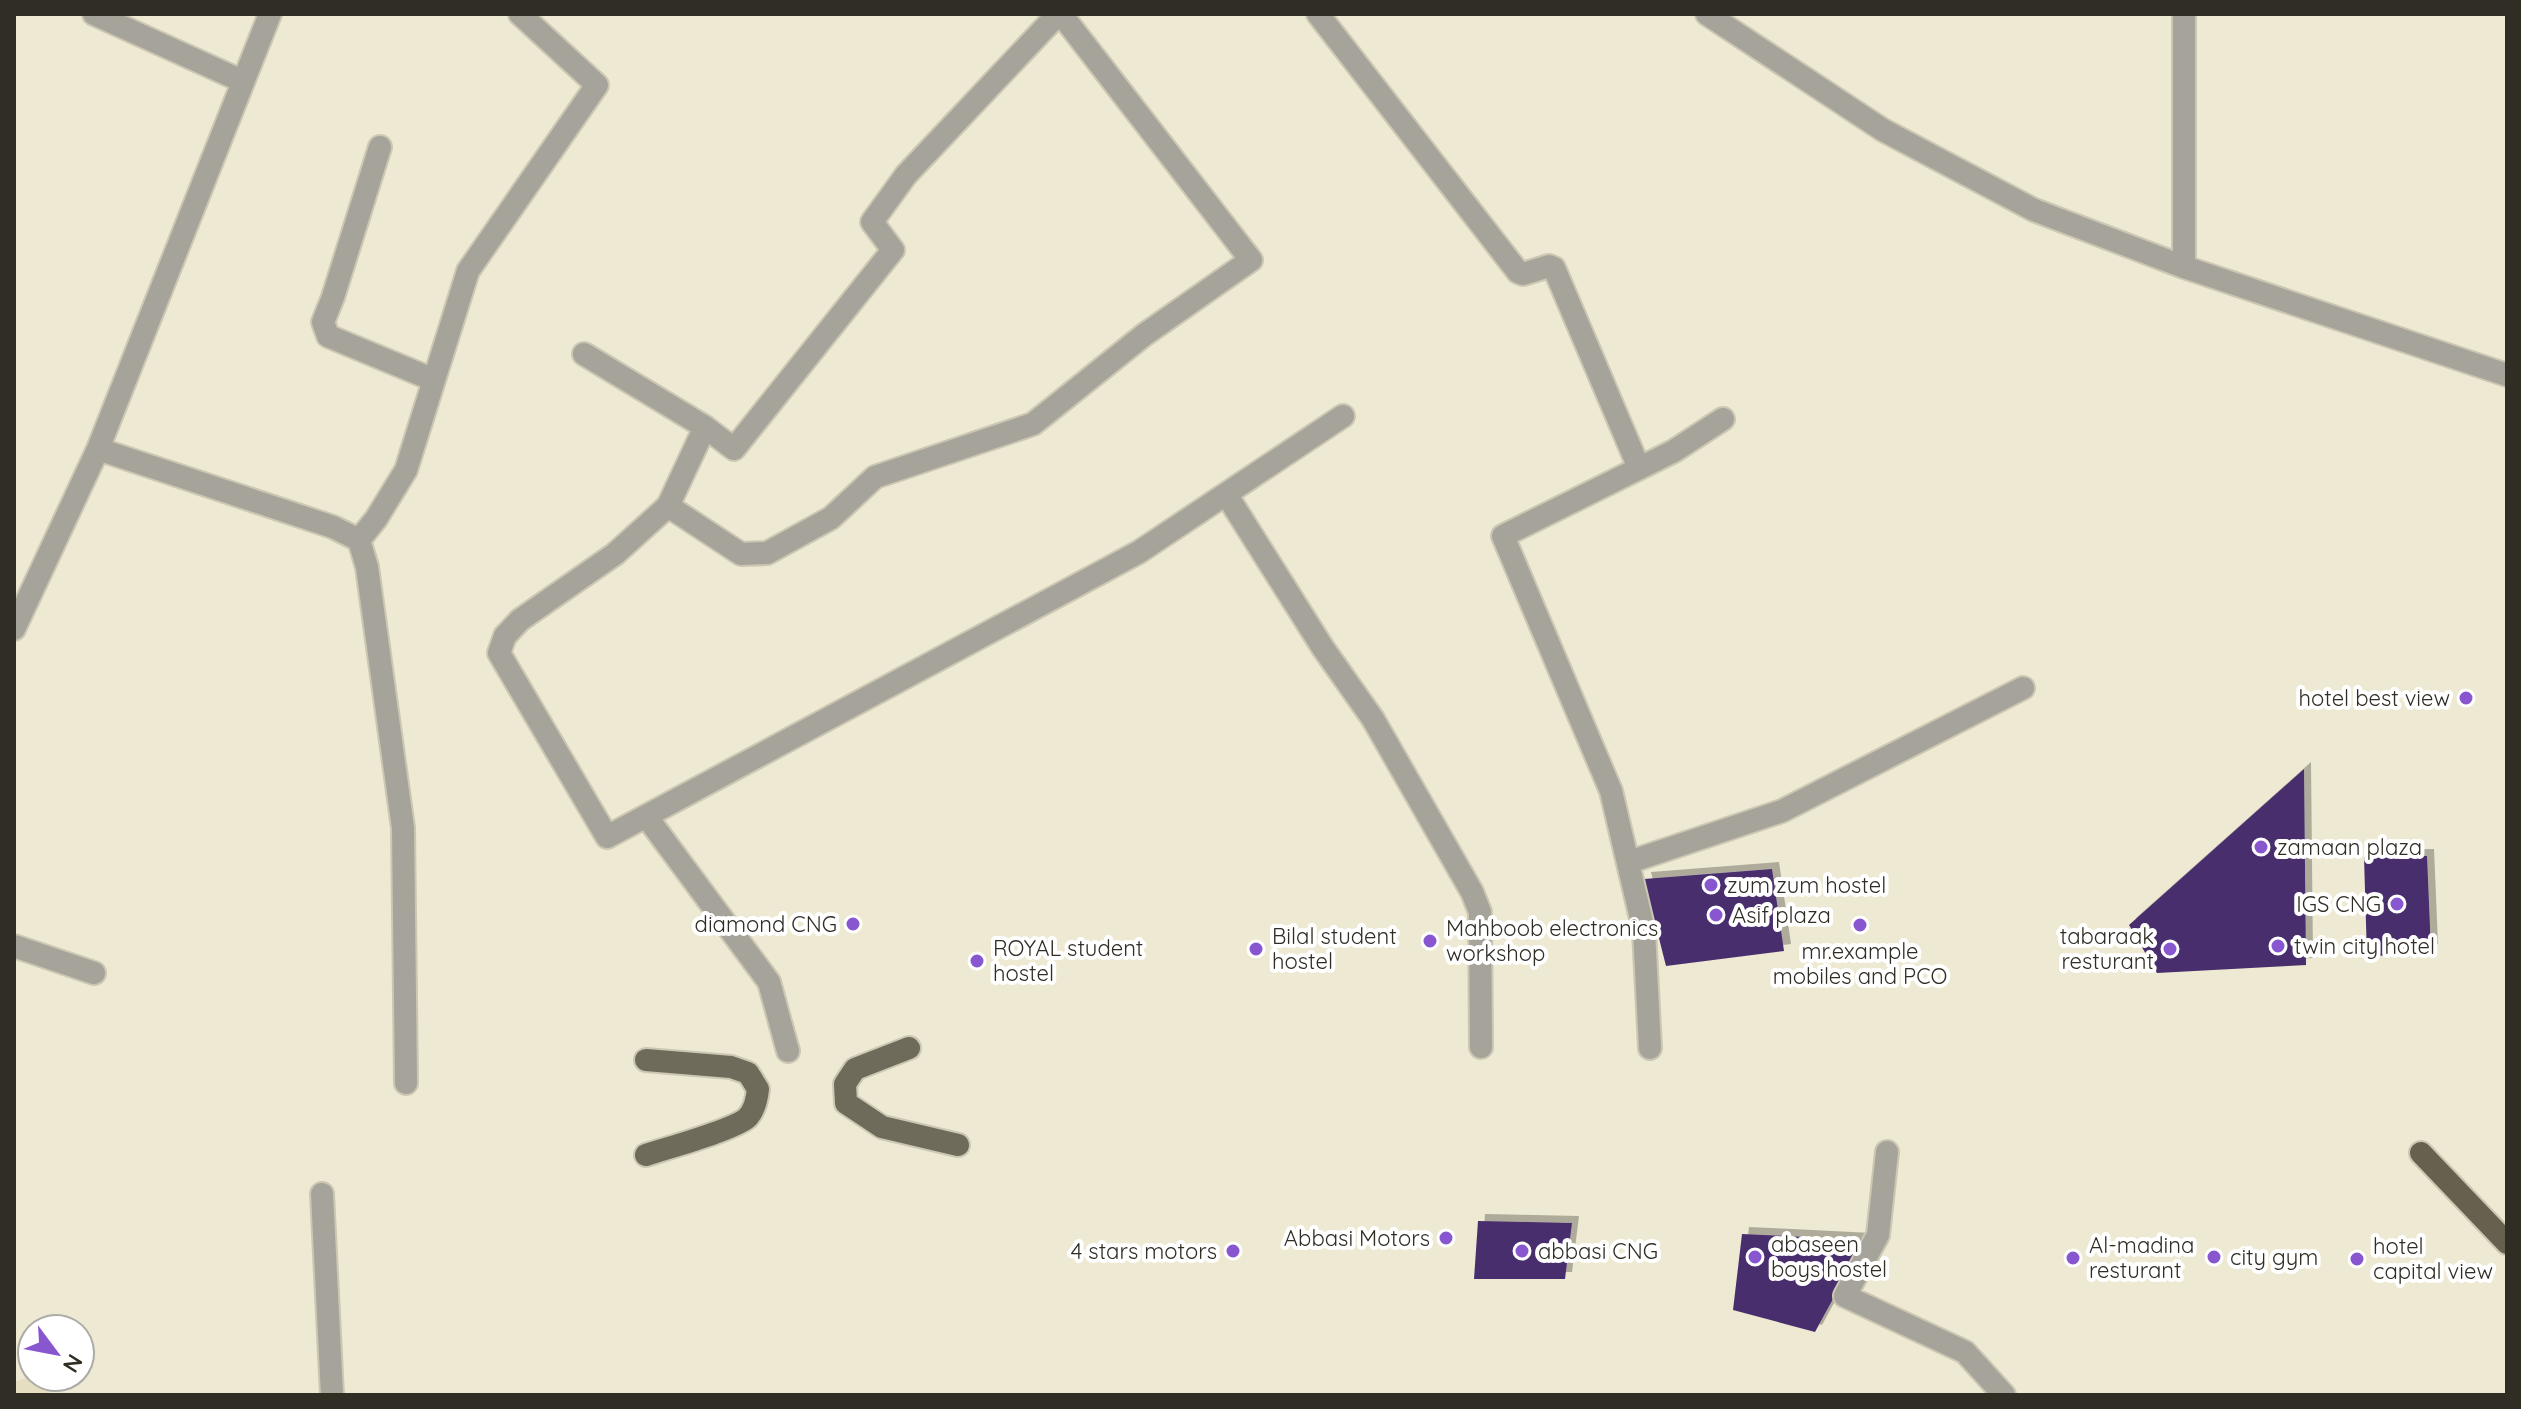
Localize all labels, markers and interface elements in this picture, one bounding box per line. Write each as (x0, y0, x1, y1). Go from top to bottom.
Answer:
place label: hotel best view (2299, 684, 2450, 712)
marker: hotel best view (2457, 689, 2475, 707)
place label: zamaan plaza (2277, 833, 2422, 861)
marker: zamaan plaza (2252, 838, 2270, 856)
place label: zum zum hostel (1727, 871, 1886, 899)
marker: zum zum hostel (1702, 876, 1720, 894)
place label: IGS CNG (2296, 890, 2381, 918)
marker: IGS CNG (2388, 895, 2406, 913)
place label: Asif plaza (1732, 901, 1831, 929)
marker: Asif plaza (1707, 906, 1725, 924)
place label: diamond CNG (695, 910, 837, 938)
place label: Mahboob electronics workshop (1446, 914, 1658, 967)
marker: diamond CNG (844, 915, 862, 933)
marker: mr.example mobiles and PCO (1851, 916, 1869, 934)
place label: Bilal student hostel (1272, 922, 1397, 975)
place label: tabaraak resturant (2060, 922, 2154, 975)
marker: Mahboob electronics workshop (1421, 932, 1439, 950)
place label: twin city hotel (2294, 932, 2435, 960)
place label: ROYAL student hostel (993, 934, 1143, 987)
place label: mr.example mobiles and PCO (1773, 937, 1947, 990)
marker: twin city hotel (2269, 937, 2287, 955)
marker: Bilal student hostel (1247, 940, 1265, 958)
marker: tabaraak resturant (2161, 940, 2179, 958)
marker: ROYAL student hostel (968, 952, 986, 970)
place label: Abbasi Motors (1284, 1224, 1430, 1252)
marker: Abbasi Motors (1437, 1229, 1455, 1247)
place label: abaseen boys hostel (1771, 1230, 1887, 1283)
place label: Al-madina resturant (2089, 1231, 2194, 1284)
place label: hotel capital view (2373, 1232, 2493, 1285)
place label: 4 stars motors (1071, 1237, 1217, 1265)
place label: abbasi CNG (1538, 1237, 1658, 1265)
marker: 4 stars motors (1224, 1242, 1242, 1260)
marker: abbasi CNG (1513, 1242, 1531, 1260)
place label: city gym (2230, 1243, 2318, 1271)
marker: abaseen boys hostel (1746, 1248, 1764, 1266)
marker: city gym (2205, 1248, 2223, 1266)
marker: Al-madina resturant (2064, 1249, 2082, 1267)
marker: hotel capital view (2348, 1250, 2366, 1268)
north arrow (16, 1313, 96, 1393)
text: N (57, 1349, 89, 1378)

